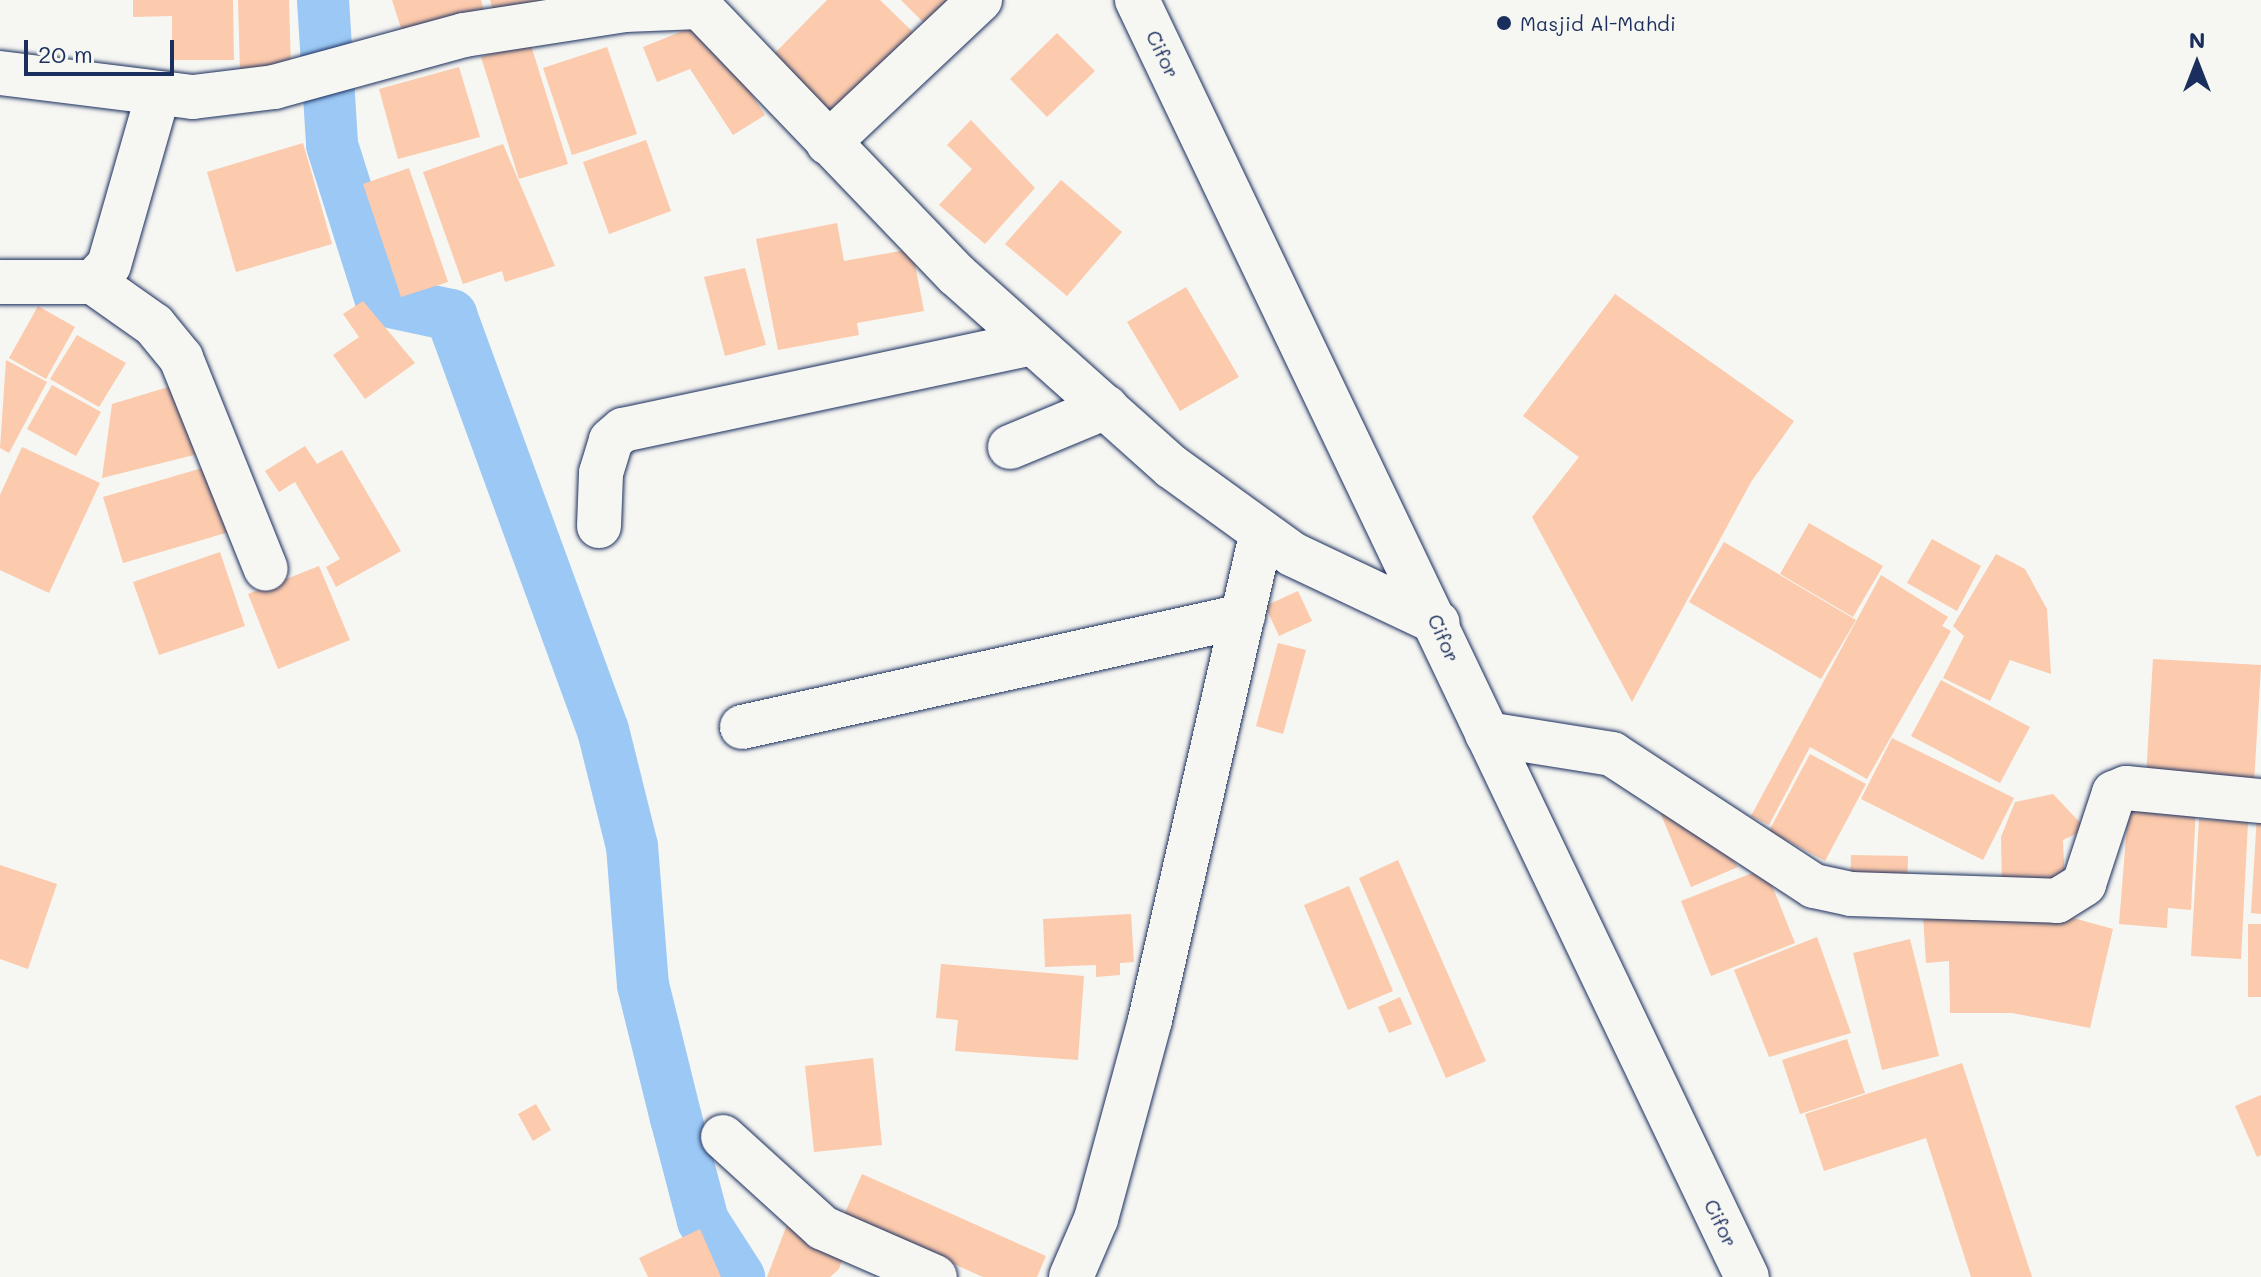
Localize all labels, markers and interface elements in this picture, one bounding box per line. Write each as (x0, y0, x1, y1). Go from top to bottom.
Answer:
place label: Masjid Al-Mahdi (1520, 11, 1676, 35)
marker: Masjid Al-Mahdi (1495, 14, 1513, 32)
scale bar (28, 24, 178, 74)
north arrow (2157, 24, 2237, 104)
text: N (2189, 25, 2205, 54)
street label: Cifor (1141, 26, 1185, 82)
text: 20 m (38, 38, 93, 69)
street label: Cifor (1423, 610, 1465, 666)
street label: Cifor (1699, 1195, 1743, 1251)

